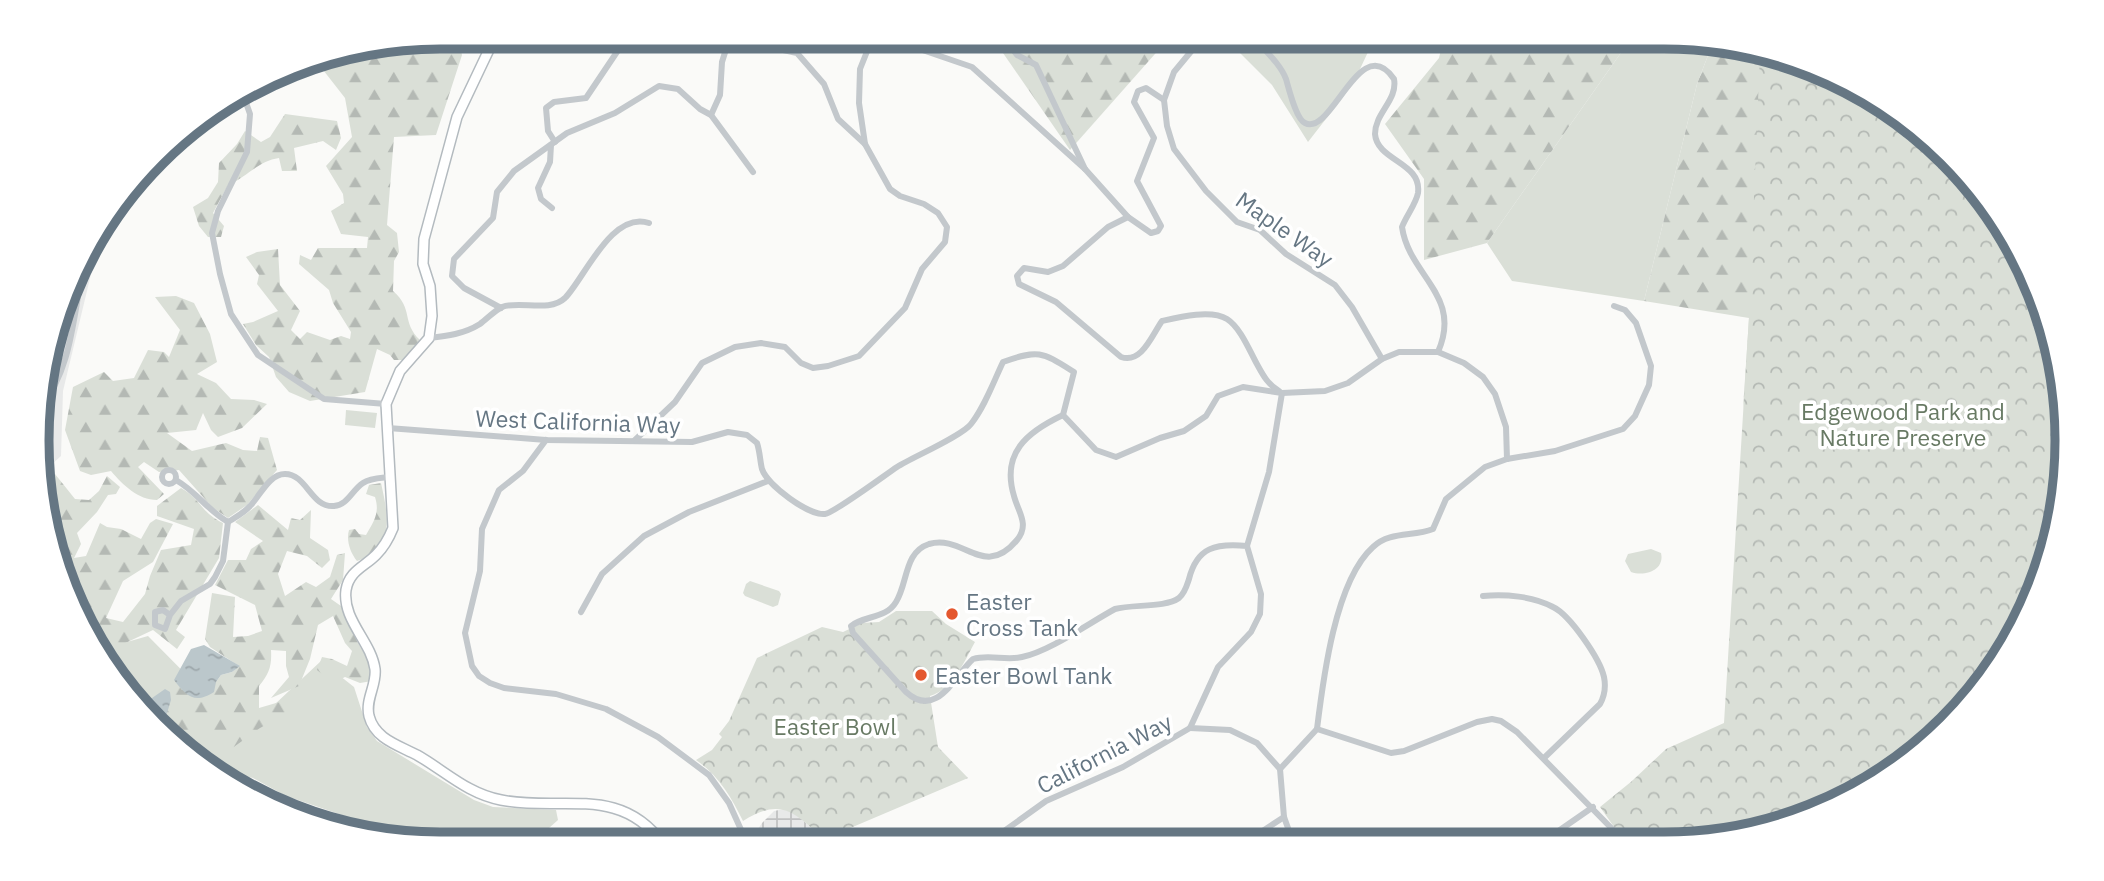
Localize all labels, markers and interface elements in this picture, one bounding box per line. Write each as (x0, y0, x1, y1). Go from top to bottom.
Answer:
street label: Maple Way (1230, 184, 1340, 274)
park label: Edgewood Park and Nature Preserve (1801, 396, 2005, 452)
street label: West California Way (475, 402, 681, 440)
place label: Easter Cross Tank (966, 586, 1078, 642)
marker: Easter Cross Tank (944, 606, 960, 622)
place label: Easter Bowl Tank (935, 660, 1112, 690)
marker: Easter Bowl Tank (913, 667, 929, 683)
street label: California Way (1031, 706, 1177, 800)
park label: Easter Bowl (774, 711, 896, 741)

